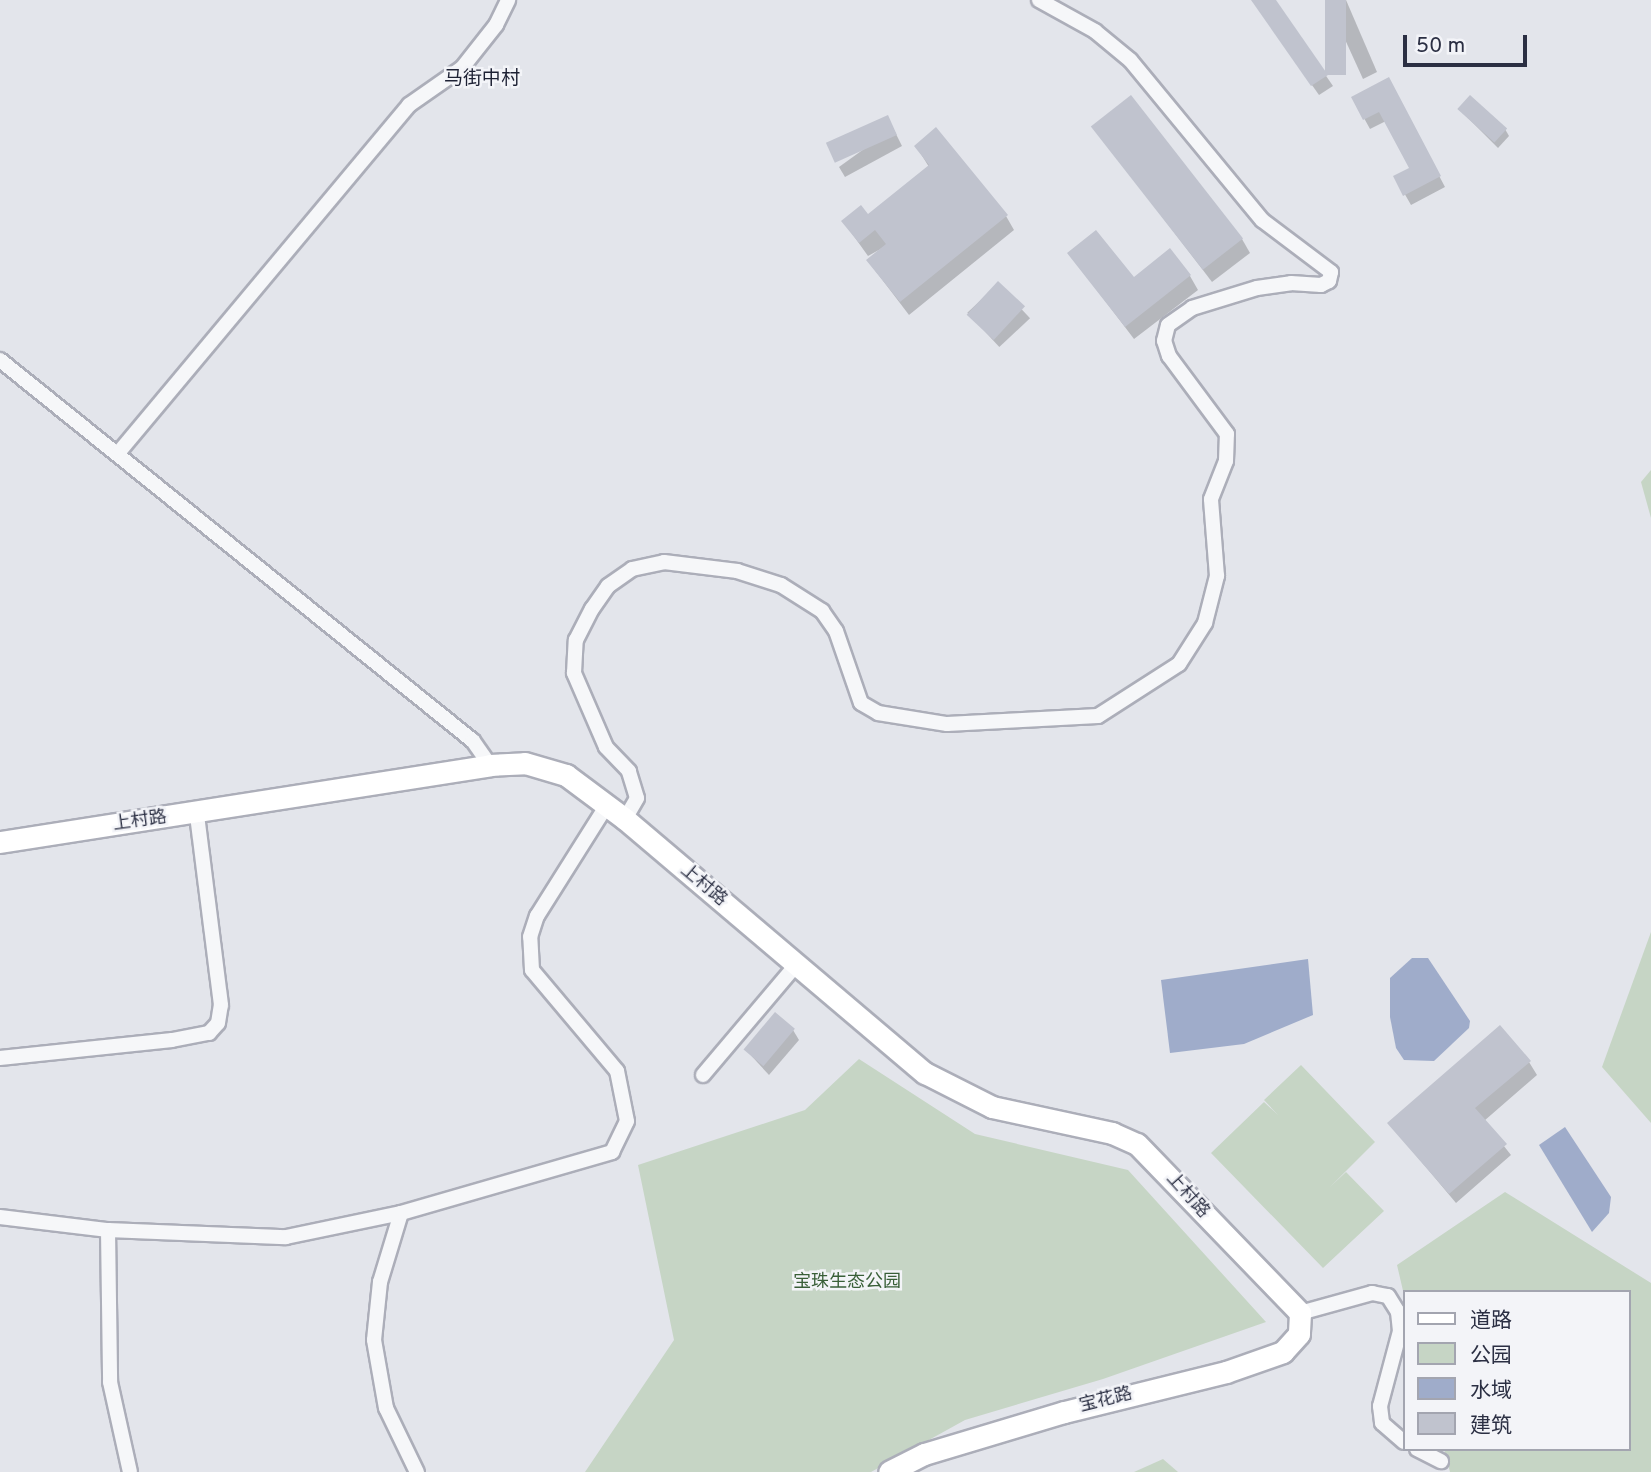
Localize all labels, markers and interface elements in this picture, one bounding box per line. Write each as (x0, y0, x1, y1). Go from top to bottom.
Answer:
scale bar (1406, 21, 1530, 65)
text: 50 m (1416, 33, 1465, 60)
district label: 马街中村 (444, 69, 520, 91)
street label: 上村路 (112, 808, 168, 836)
street label: 上村路 (675, 860, 731, 912)
street label: 上村路 (1161, 1169, 1213, 1223)
park label: 宝珠生态公园 (793, 1272, 901, 1294)
legend (1402, 1290, 1630, 1451)
text: 道路 (1470, 1308, 1512, 1335)
text: 公园 (1470, 1343, 1512, 1370)
text: 水域 (1470, 1378, 1512, 1405)
street label: 宝花路 (1077, 1384, 1135, 1418)
text: 建筑 (1470, 1413, 1512, 1440)

